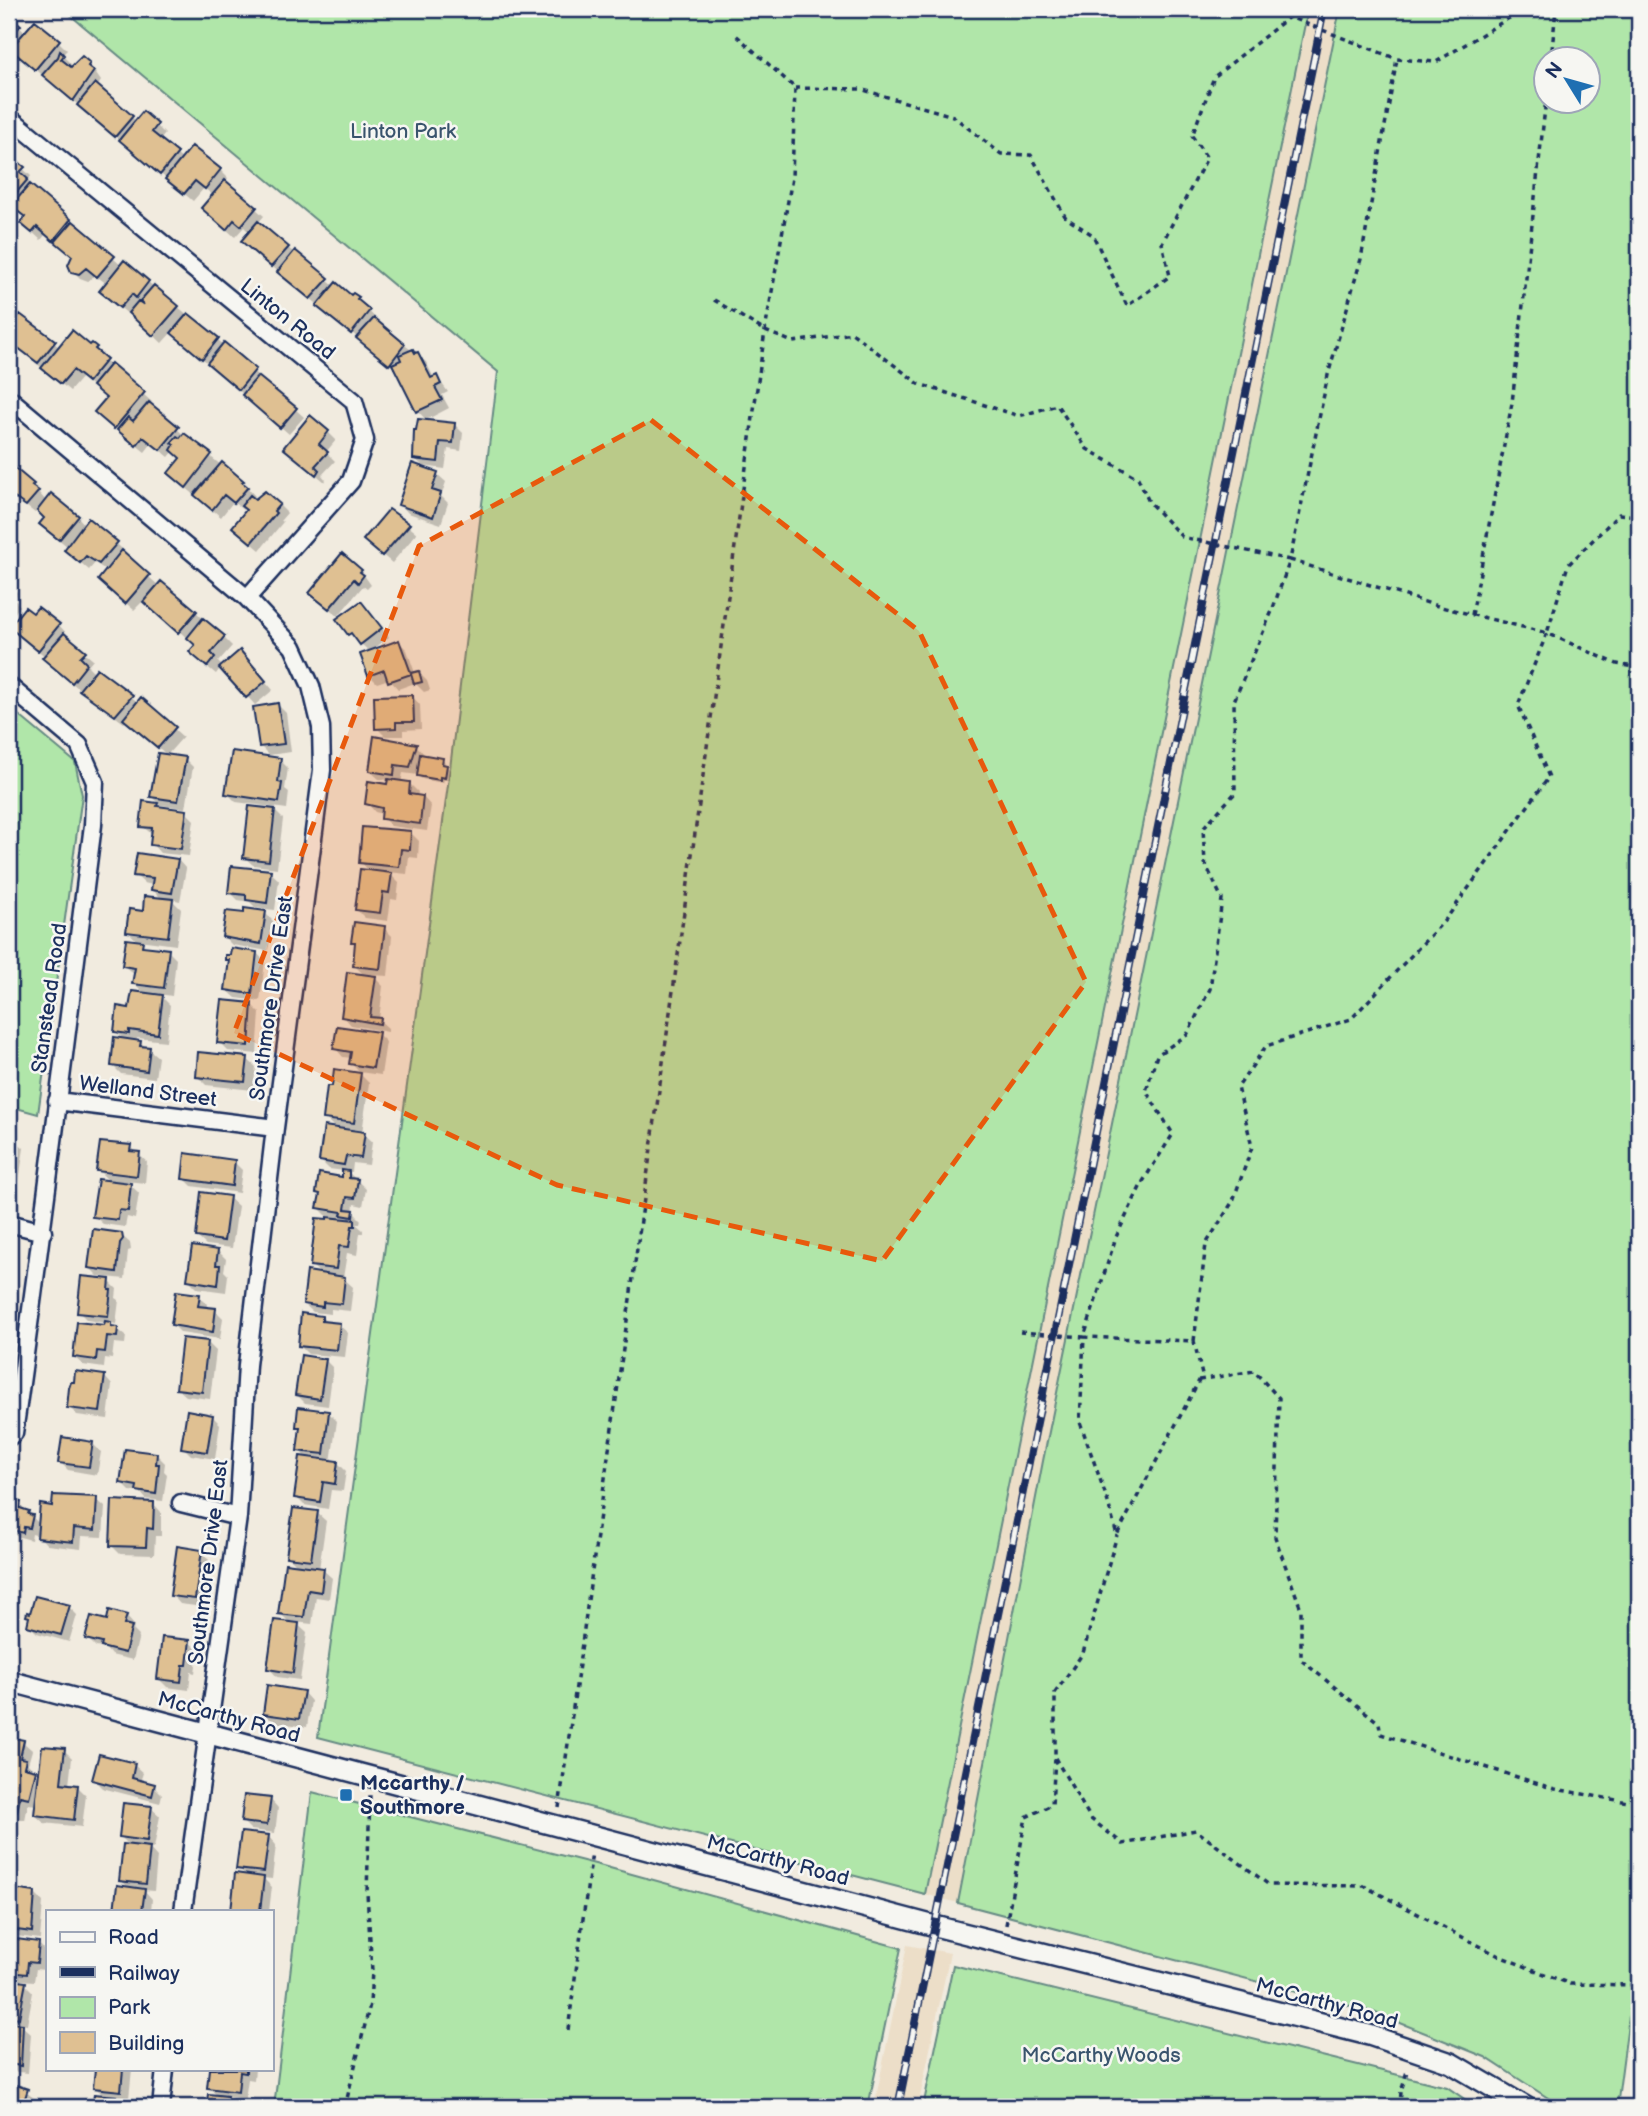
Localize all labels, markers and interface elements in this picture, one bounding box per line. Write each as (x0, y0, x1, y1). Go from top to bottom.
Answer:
north arrow (1532, 46, 1602, 116)
text: N (1541, 58, 1568, 83)
park label: Linton Park (350, 119, 457, 144)
street label: Linton Road (235, 274, 340, 365)
street label: Southmore Drive East (245, 894, 298, 1102)
street label: Stanstead Road (27, 921, 72, 1075)
street label: Welland Street (78, 1071, 219, 1112)
street label: Southmore Drive East (184, 1458, 234, 1666)
street label: McCarthy Road (155, 1686, 303, 1749)
place label: Mccarthy / Southmore (360, 1771, 465, 1820)
marker: Mccarthy / Southmore (338, 1787, 354, 1803)
street label: McCarthy Road (704, 1829, 852, 1892)
legend (46, 1910, 273, 2070)
text: Road (108, 1925, 159, 1950)
text: Railway (108, 1961, 180, 1986)
street label: McCarthy Road (1253, 1972, 1401, 2035)
text: Park (108, 1995, 151, 2020)
text: Building (108, 2031, 184, 2056)
park label: McCarthy Woods (1021, 2043, 1181, 2068)

